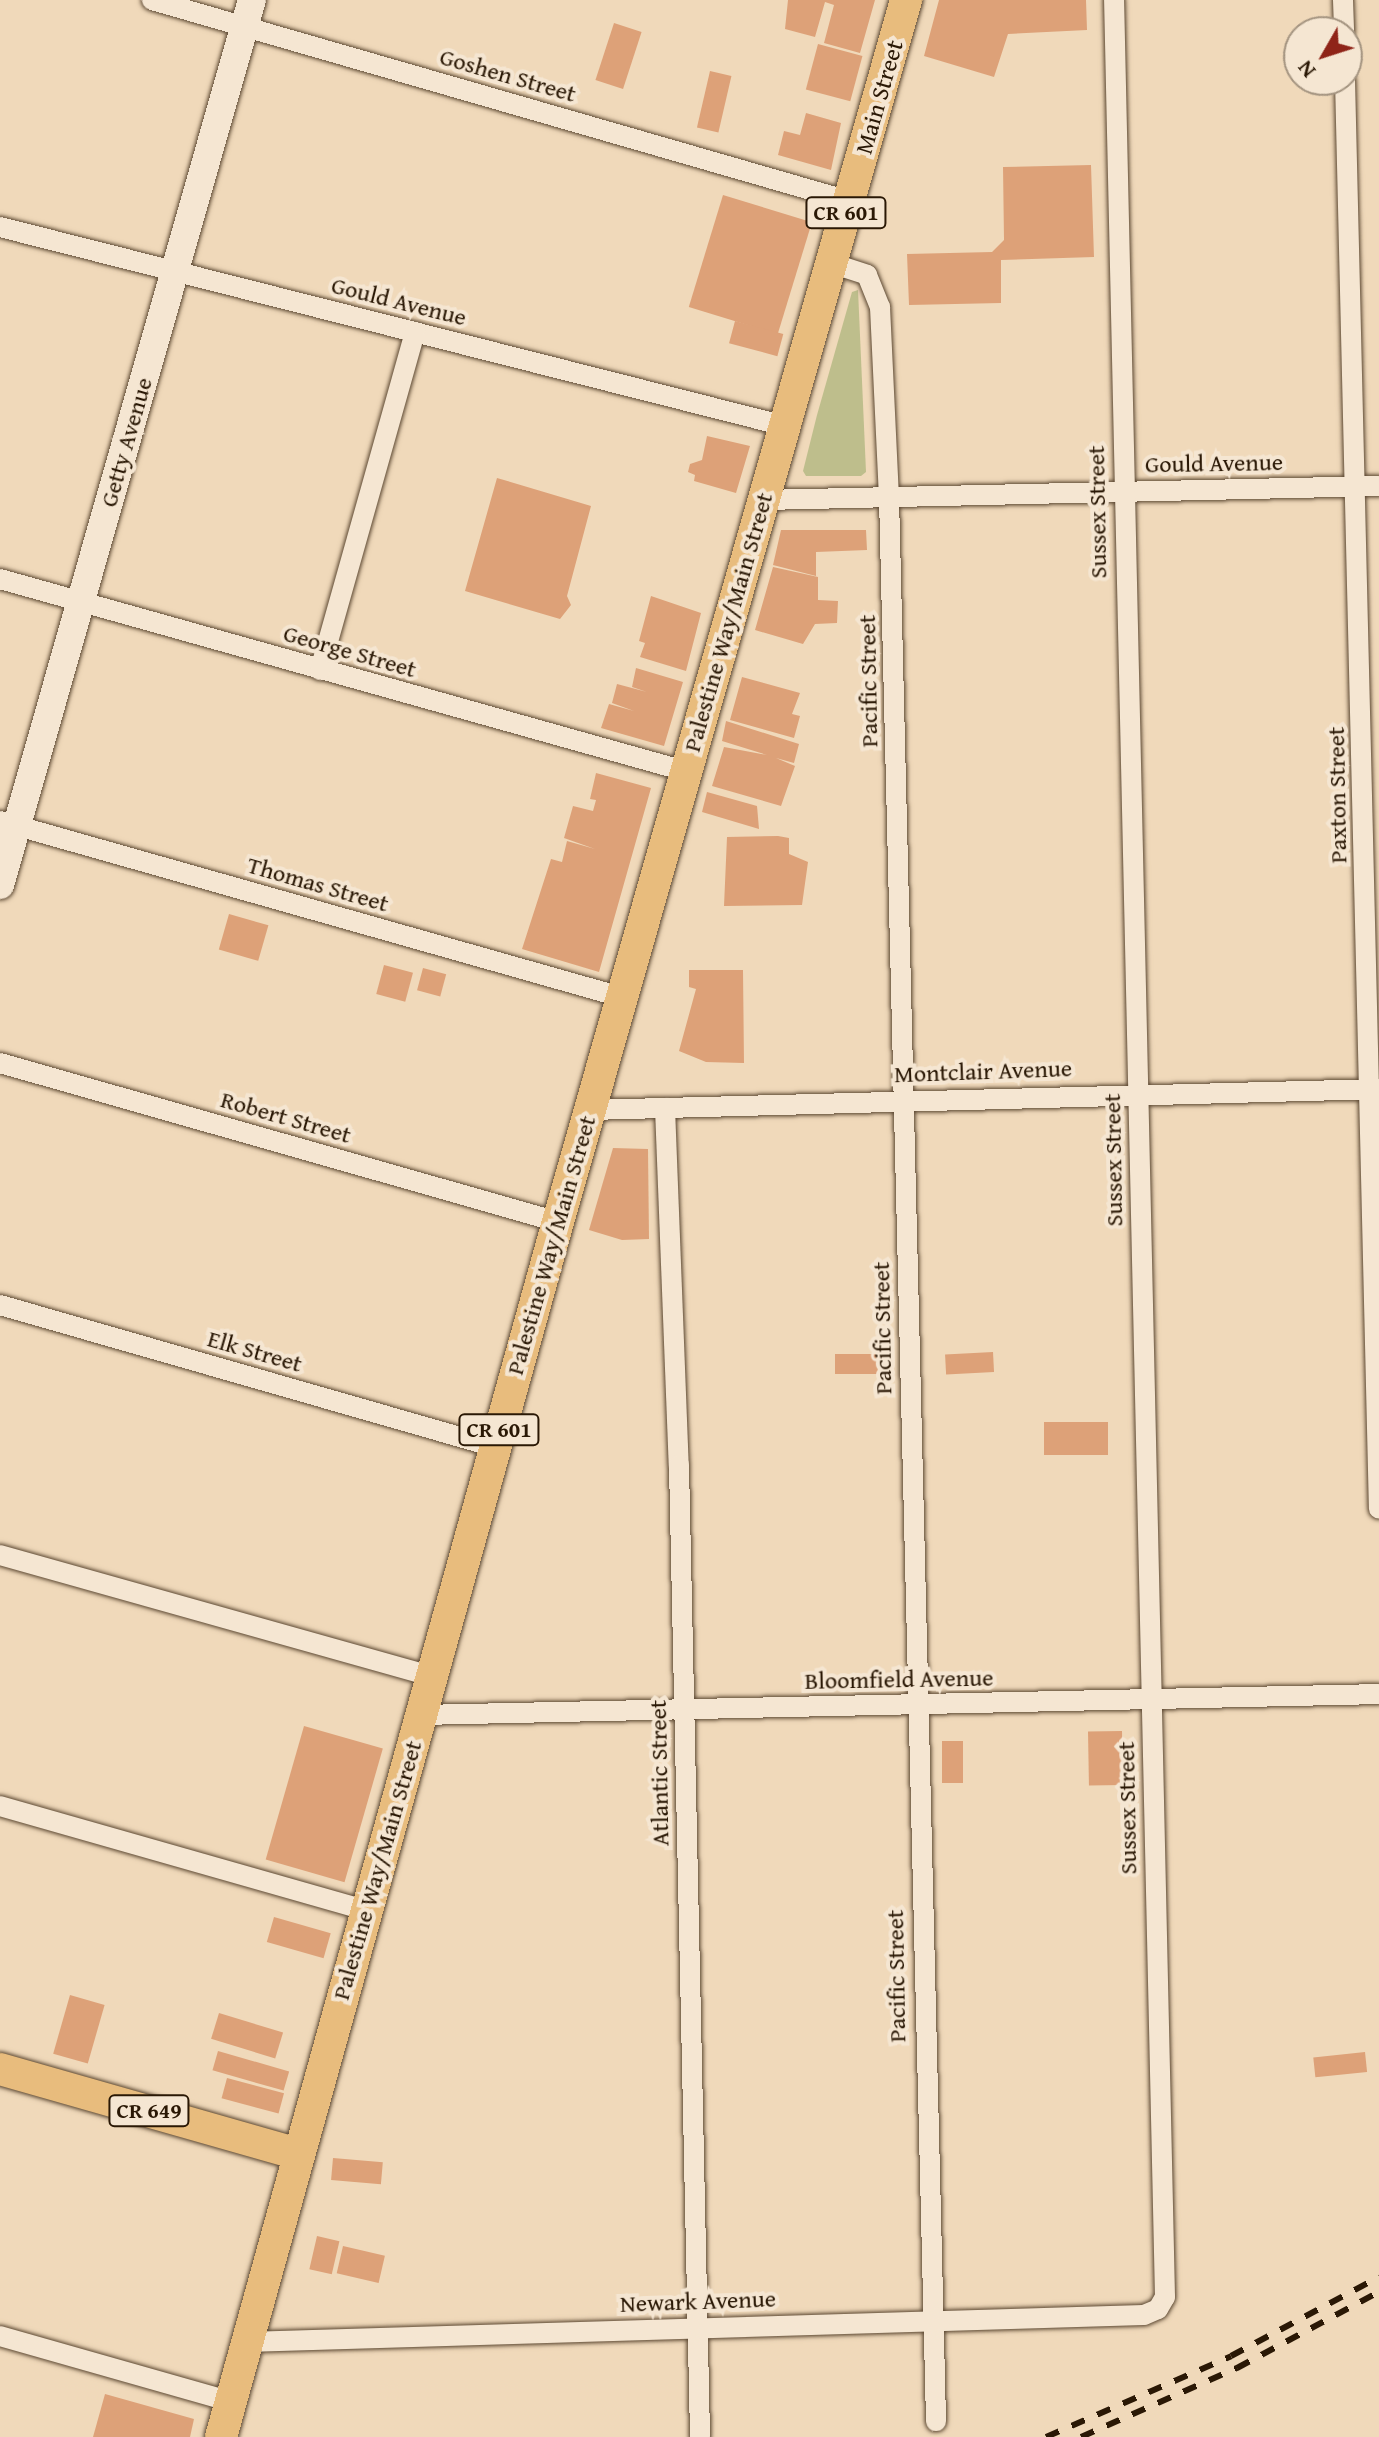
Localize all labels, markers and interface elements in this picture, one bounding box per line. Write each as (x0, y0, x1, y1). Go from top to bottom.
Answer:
north arrow (1283, 16, 1363, 96)
street label: Main Street (849, 37, 909, 157)
street label: Goshen Street (437, 42, 579, 108)
text: N (1289, 54, 1323, 86)
road number: CR 601 (804, 195, 888, 231)
street label: Gould Avenue (329, 270, 469, 332)
street label: Getty Avenue (94, 374, 158, 510)
street label: Sussex Street (1081, 445, 1113, 579)
street label: Gould Avenue (1145, 447, 1283, 479)
street label: Palestine Way/Main Street (677, 489, 779, 755)
street label: Pacific Street (852, 614, 884, 748)
street label: George Street (280, 618, 420, 684)
street label: Paxton Street (1321, 726, 1353, 864)
street label: Thomas Street (244, 850, 392, 918)
street label: Montclair Avenue (894, 1054, 1072, 1088)
street label: Robert Street (218, 1085, 354, 1149)
street label: Sussex Street (1097, 1093, 1129, 1227)
street label: Palestine Way/Main Street (500, 1112, 602, 1378)
street label: Pacific Street (866, 1261, 898, 1395)
street label: Elk Street (204, 1324, 306, 1378)
road number: CR 601 (457, 1412, 541, 1448)
street label: Bloomfield Avenue (804, 1663, 994, 1695)
street label: Atlantic Street (643, 1700, 675, 1846)
street label: Palestine Way/Main Street (326, 1737, 428, 2003)
street label: Sussex Street (1111, 1741, 1143, 1875)
street label: Pacific Street (880, 1909, 912, 2043)
road number: CR 649 (107, 2093, 191, 2129)
street label: Newark Avenue (620, 2284, 776, 2318)

